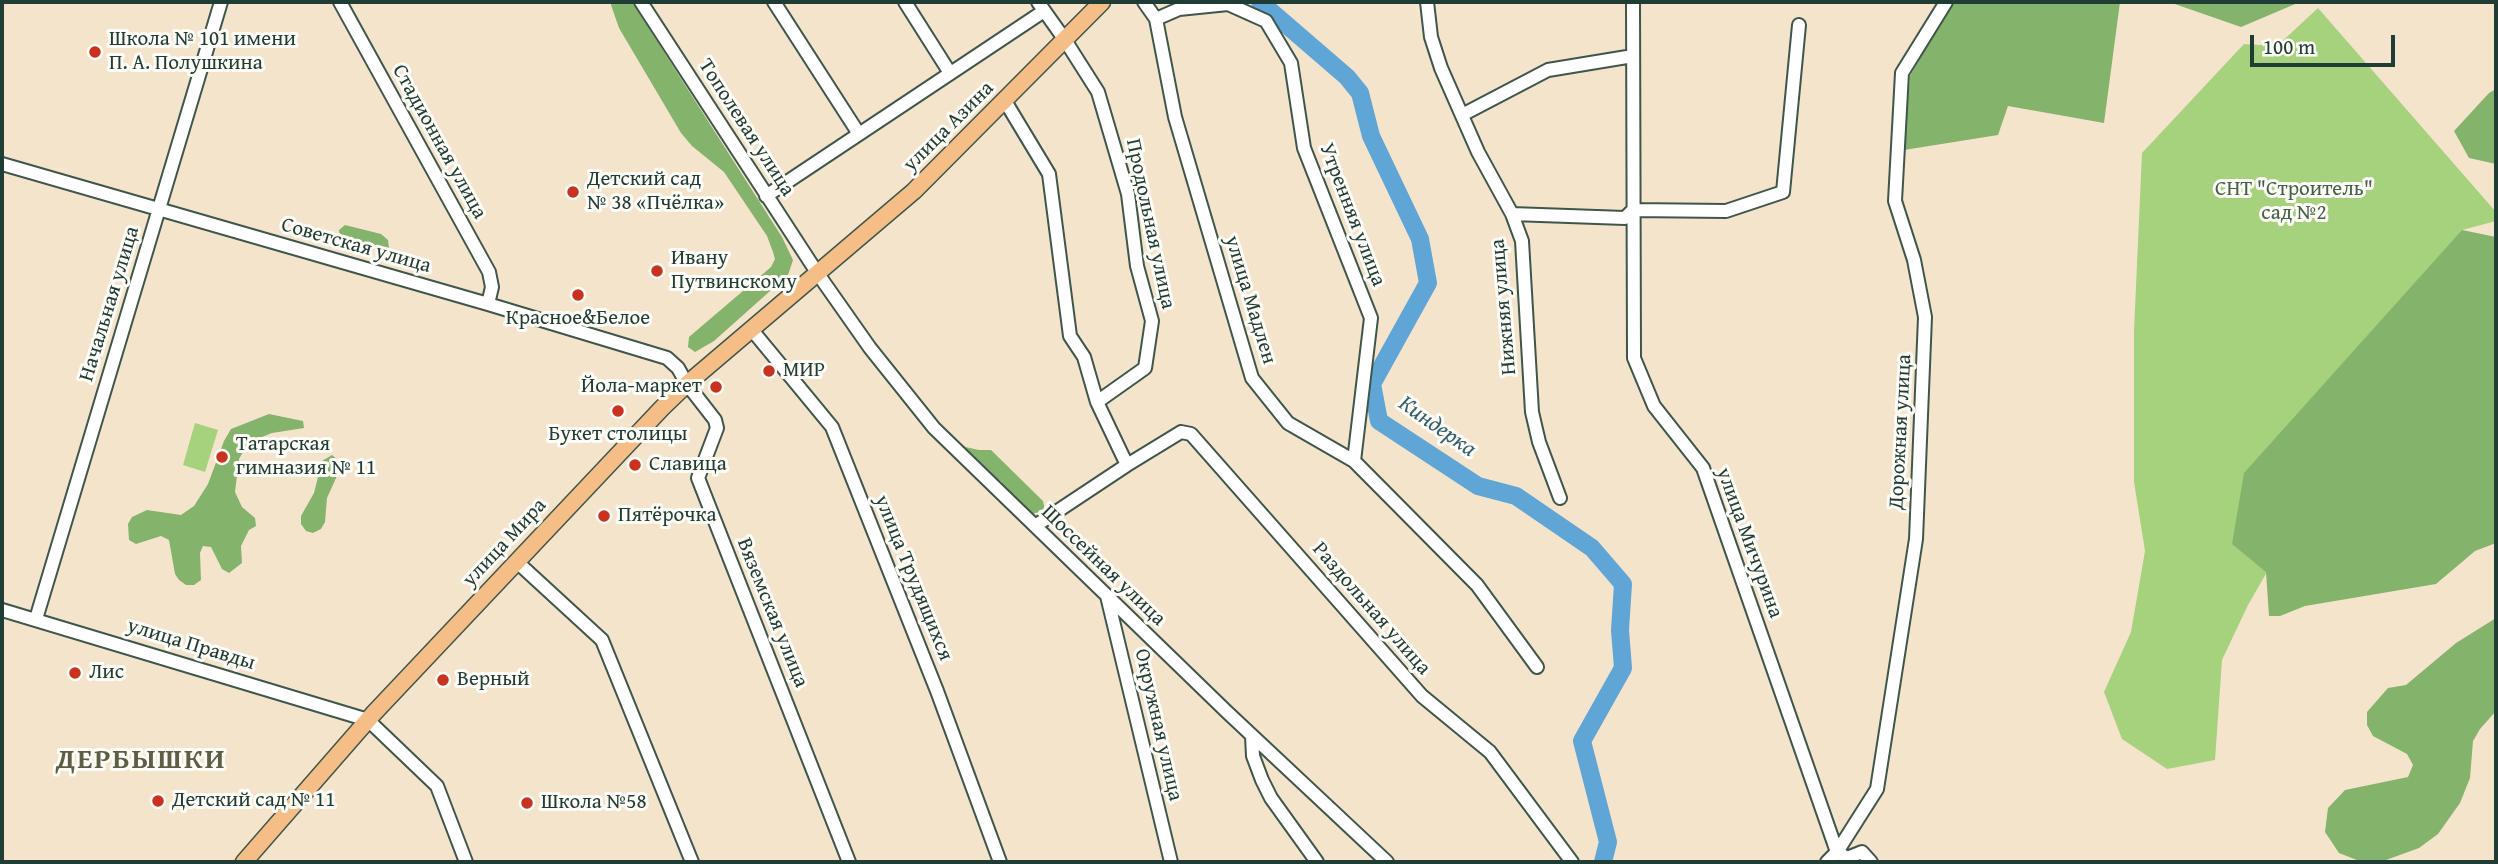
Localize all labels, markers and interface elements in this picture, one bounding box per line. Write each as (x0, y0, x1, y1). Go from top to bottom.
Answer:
scale bar (2253, 21, 2398, 65)
place label: Школа № 101 имени П. А. Полушкина (109, 27, 296, 77)
text: 100 m (2263, 31, 2315, 62)
marker: Школа № 101 имени П. А. Полушкина (87, 44, 103, 60)
street label: Тополевая улица (692, 55, 800, 201)
street label: Стадионная улица (386, 60, 492, 224)
street label: улица Азина (898, 76, 1000, 178)
street label: Продольная улица (1120, 137, 1180, 311)
street label: Утренняя улица (1313, 140, 1391, 290)
place label: Детский сад № 38 «Пчёлка» (587, 167, 724, 217)
park label: СНТ "Строитель" сад №2 (2215, 177, 2373, 227)
marker: Детский сад № 38 «Пчёлка» (565, 184, 581, 200)
street label: Советская улица (278, 213, 434, 279)
street label: Начальная улица (74, 223, 146, 385)
street label: улица Мадлен (1219, 233, 1281, 367)
street label: Нижняя улица (1485, 238, 1523, 376)
place label: Ивану Путвинскому (671, 246, 797, 296)
marker: Ивану Путвинскому (649, 263, 665, 279)
marker: Красное&Белое (570, 287, 586, 303)
place label: Красное&Белое (506, 306, 650, 332)
street label: Дорожная улица (1884, 354, 1918, 510)
place label: МИР (783, 358, 825, 384)
marker: МИР (761, 363, 777, 379)
place label: Йола-маркет (581, 374, 702, 400)
marker: Йола-маркет (708, 379, 724, 395)
water label: Киндерка (1393, 390, 1481, 464)
marker: Букет столицы (610, 403, 626, 419)
place label: Букет столицы (548, 422, 688, 448)
place label: Татарская гимназия № 11 (236, 432, 376, 482)
marker: Татарская гимназия № 11 (214, 449, 230, 465)
place label: Славица (649, 452, 727, 478)
marker: Славица (627, 457, 643, 473)
street label: улица Мичурина (1710, 464, 1788, 622)
street label: улица Трудящихся (868, 491, 958, 665)
street label: улица Мира (458, 494, 552, 592)
street label: Шоссейная улица (1035, 500, 1171, 632)
place label: Пятёрочка (618, 503, 716, 529)
marker: Пятёрочка (596, 508, 612, 524)
street label: Вяземская улица (731, 535, 813, 691)
street label: Раздольная улица (1306, 537, 1436, 681)
street label: улица Правды (124, 614, 258, 676)
street label: Окружная улица (1128, 647, 1188, 803)
place label: Лис (89, 660, 124, 686)
marker: Лис (67, 665, 83, 681)
place label: Верный (457, 667, 529, 693)
marker: Верный (435, 672, 451, 688)
district label: ДЕРБЫШКИ (57, 744, 225, 778)
place label: Детский сад № 11 (172, 788, 335, 814)
place label: Школа №58 (541, 790, 647, 816)
marker: Детский сад № 11 (150, 793, 166, 809)
marker: Школа №58 (519, 795, 535, 811)

